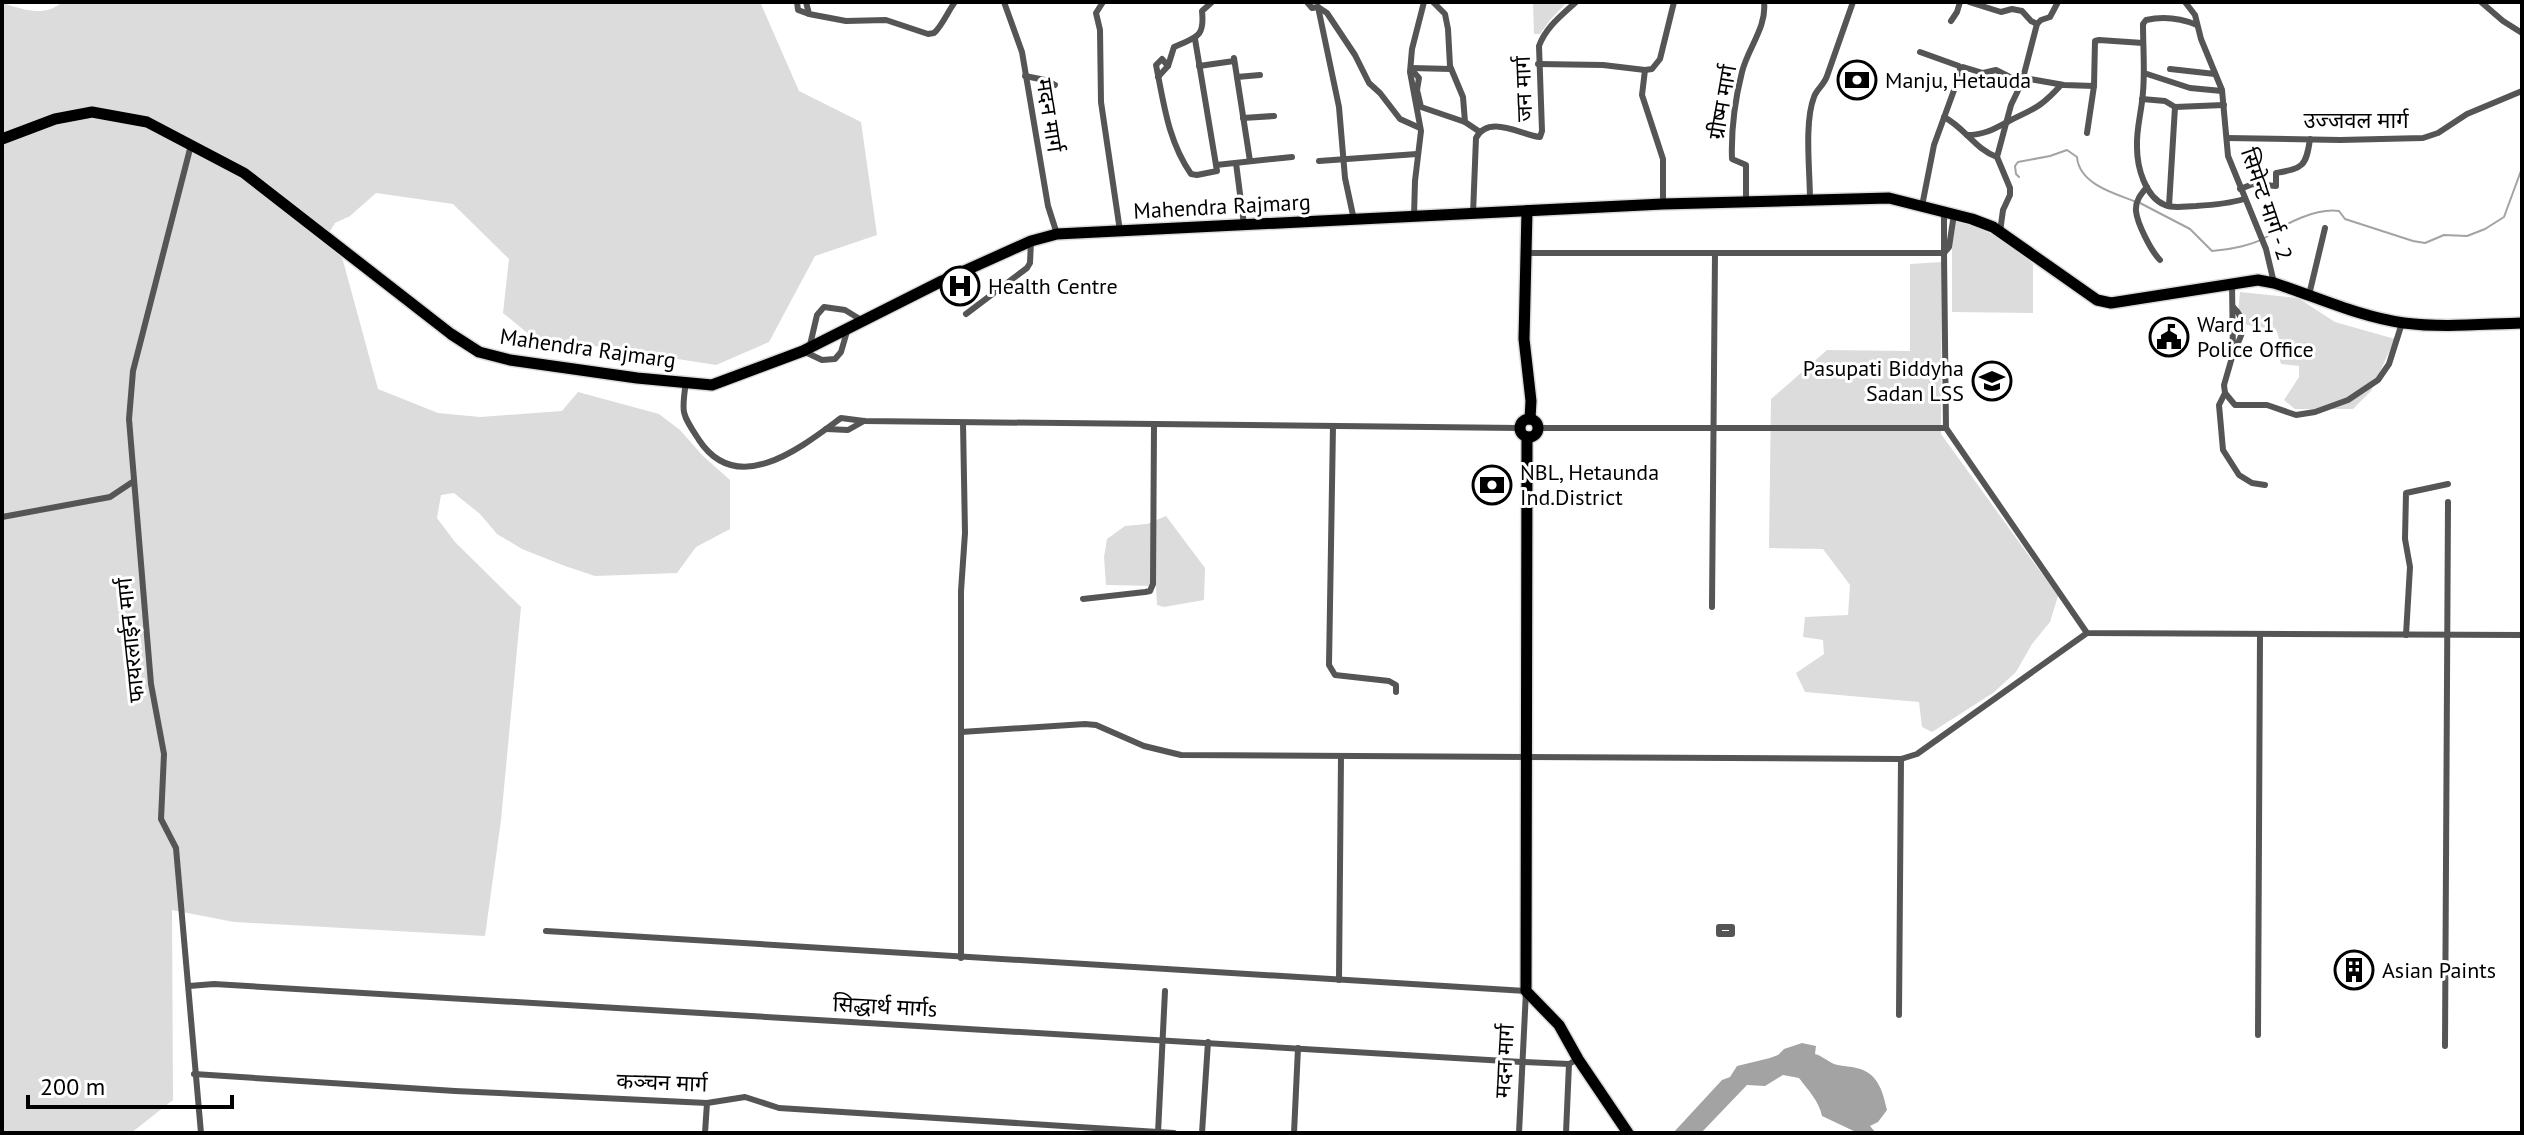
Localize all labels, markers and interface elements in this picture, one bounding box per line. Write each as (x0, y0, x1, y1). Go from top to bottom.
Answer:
street label: जन मार्ग (1508, 55, 1538, 122)
bank icon: Manju, Hetauda (1836, 59, 1878, 101)
street label: ग्रीष्म मार्ग (1702, 61, 1742, 142)
place label: Manju, Hetauda (1885, 66, 2031, 94)
street label: मदन मार्ग (1030, 76, 1070, 155)
street label: उज्जवल मार्ग (2303, 106, 2410, 134)
street label: सिमेन्ट मार्ग - 2 (2235, 144, 2299, 264)
street label: Mahendra Rajmarg (1133, 187, 1311, 225)
hospital icon: Health Centre (939, 265, 981, 307)
place label: Health Centre (988, 272, 1118, 300)
place label: Ward 11 Police Office (2197, 310, 2314, 363)
public building icon: Ward 11 Police Office (2148, 316, 2190, 358)
street label: Mahendra Rajmarg (498, 322, 678, 374)
place label: Pasupati Biddyha Sadan LSS (1803, 354, 1964, 407)
school or university icon: Pasupati Biddyha Sadan LSS (1971, 360, 2013, 402)
place label: NBL, Hetaunda Ind.District (1520, 458, 1659, 511)
bank icon: NBL, Hetaunda Ind.District (1471, 464, 1513, 506)
street label: फायरलाईन मार्ग (109, 575, 150, 704)
building icon: Asian Paints (2333, 949, 2375, 991)
place label: Asian Paints (2382, 956, 2496, 984)
street label: सिद्धार्थ मार्गs (832, 989, 938, 1023)
street label: मदन मार्ग (1488, 1022, 1520, 1099)
scale bar (28, 1059, 232, 1109)
street label: कञ्चन मार्ग (616, 1066, 709, 1098)
text: 200 m (40, 1071, 105, 1102)

